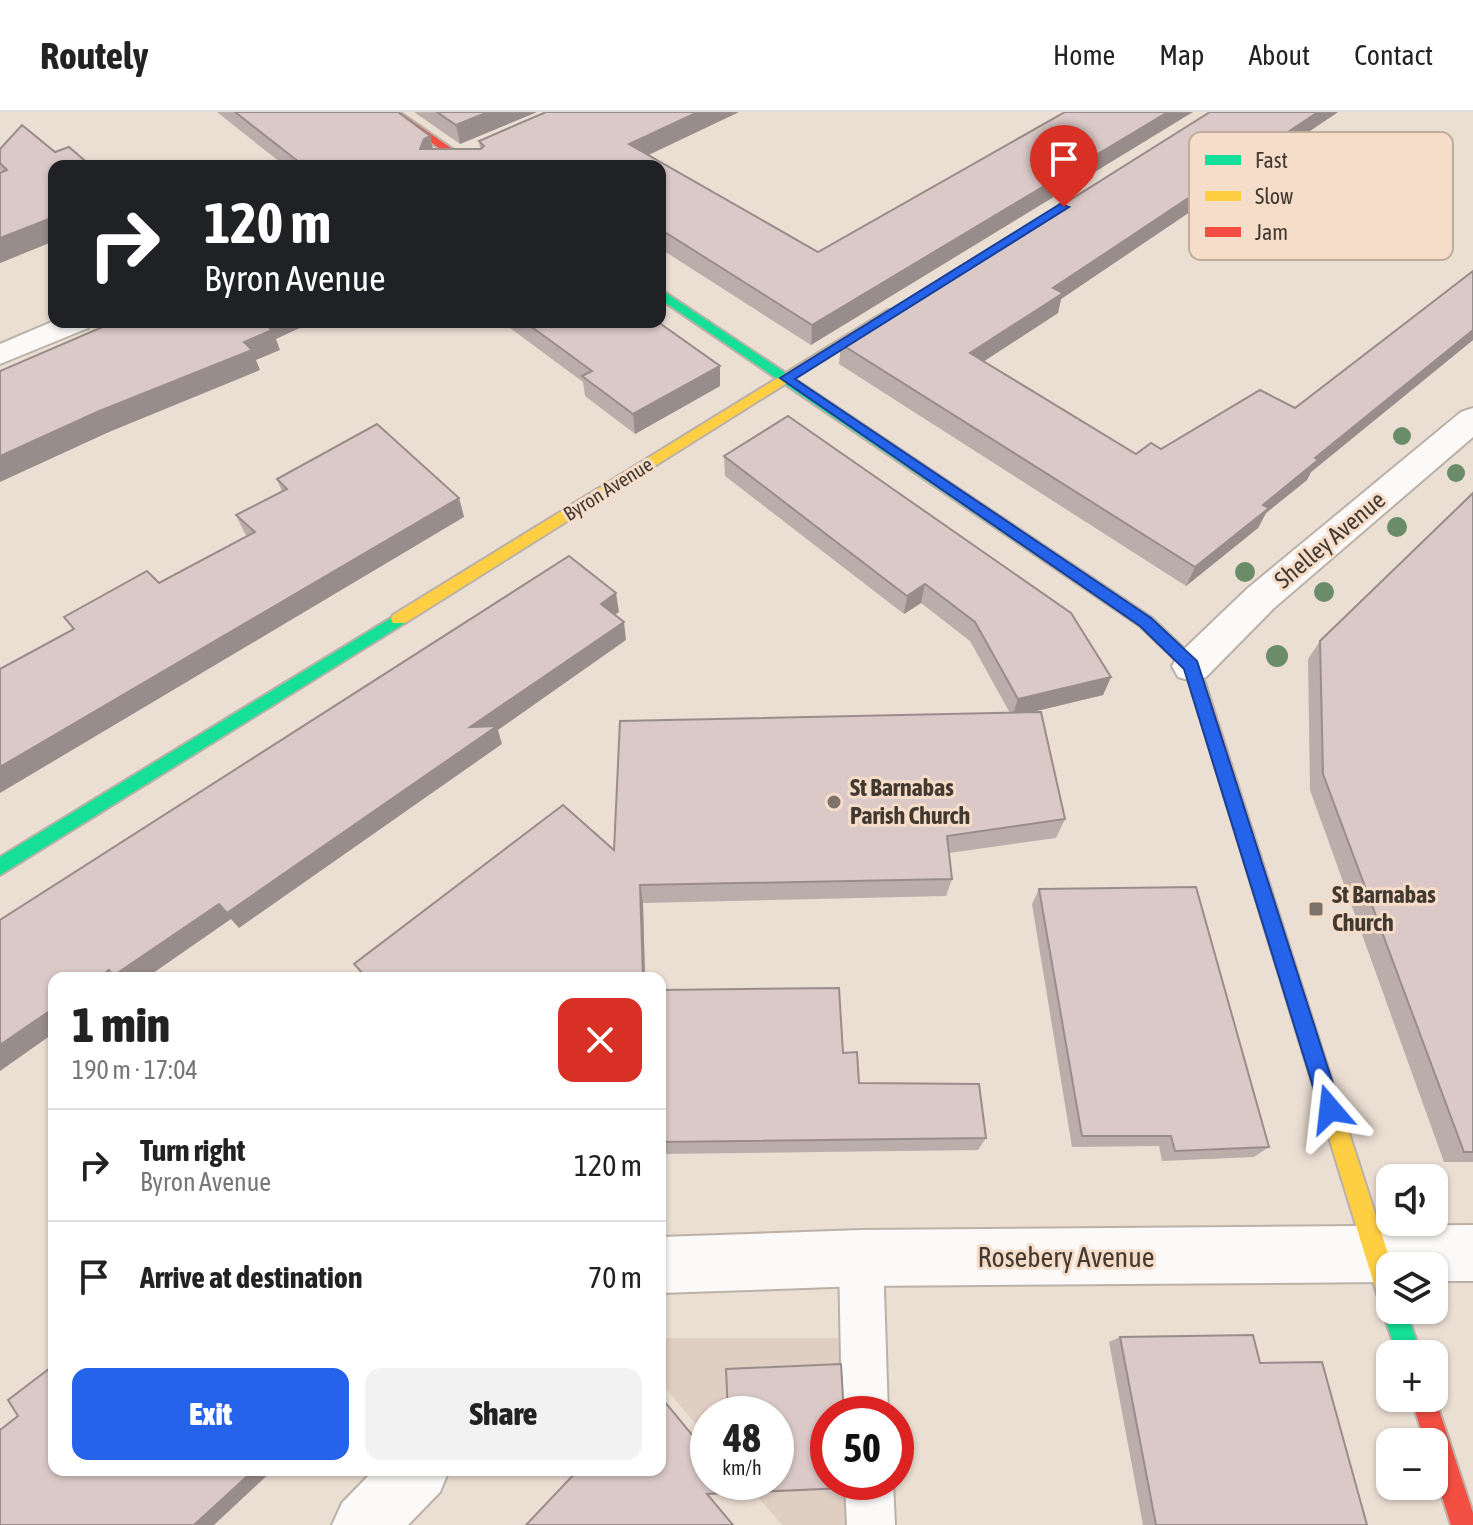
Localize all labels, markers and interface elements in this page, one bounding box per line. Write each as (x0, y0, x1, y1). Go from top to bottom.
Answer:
text: Routely (40, 34, 148, 77)
text: Home (1053, 39, 1115, 71)
text: Map (1159, 39, 1204, 71)
text: About (1248, 39, 1310, 71)
text: Contact (1354, 39, 1433, 71)
pin (1030, 125, 1098, 207)
legend (1189, 132, 1453, 260)
icon: arrive (1042, 137, 1086, 181)
text: Fast (1255, 147, 1288, 173)
text: Slow (1255, 183, 1293, 209)
text: 120 m (204, 191, 331, 255)
icon: right (72, 192, 176, 296)
text: Jam (1255, 219, 1288, 245)
text: Byron Avenue (204, 257, 385, 299)
street label: Byron Avenue (559, 452, 657, 525)
street label: Shelley Avenue (1269, 486, 1390, 593)
place label: St Barnabas Parish Church (850, 774, 970, 829)
marker: St Barnabas Parish Church (825, 793, 843, 811)
place label: St Barnabas Church (1332, 881, 1436, 936)
marker: St Barnabas Church (1307, 900, 1325, 918)
text: 1 min (72, 997, 170, 1052)
button: close (558, 998, 642, 1082)
text: 190 m · 17:04 (72, 1055, 198, 1085)
position arrow (1288, 1067, 1372, 1151)
text: Turn right (140, 1133, 246, 1167)
icon: right (72, 1143, 116, 1187)
text: 120 m (574, 1148, 642, 1182)
map controls (1376, 1164, 1448, 1500)
button: sound (1376, 1164, 1448, 1236)
text: Byron Avenue (140, 1167, 271, 1197)
street label: Rosebery Avenue (978, 1241, 1154, 1273)
button: layers (1376, 1252, 1448, 1324)
icon: arrive (72, 1255, 116, 1299)
text: Arrive at destination (140, 1260, 362, 1294)
text: 70 m (588, 1260, 642, 1294)
button: + (1376, 1340, 1448, 1412)
button: Exit (72, 1368, 349, 1460)
button: Share (365, 1368, 642, 1460)
speed limit sign: 50 (810, 1396, 914, 1500)
text: 48 (723, 1415, 761, 1460)
button: − (1376, 1428, 1448, 1500)
text: km/h (722, 1456, 762, 1479)

